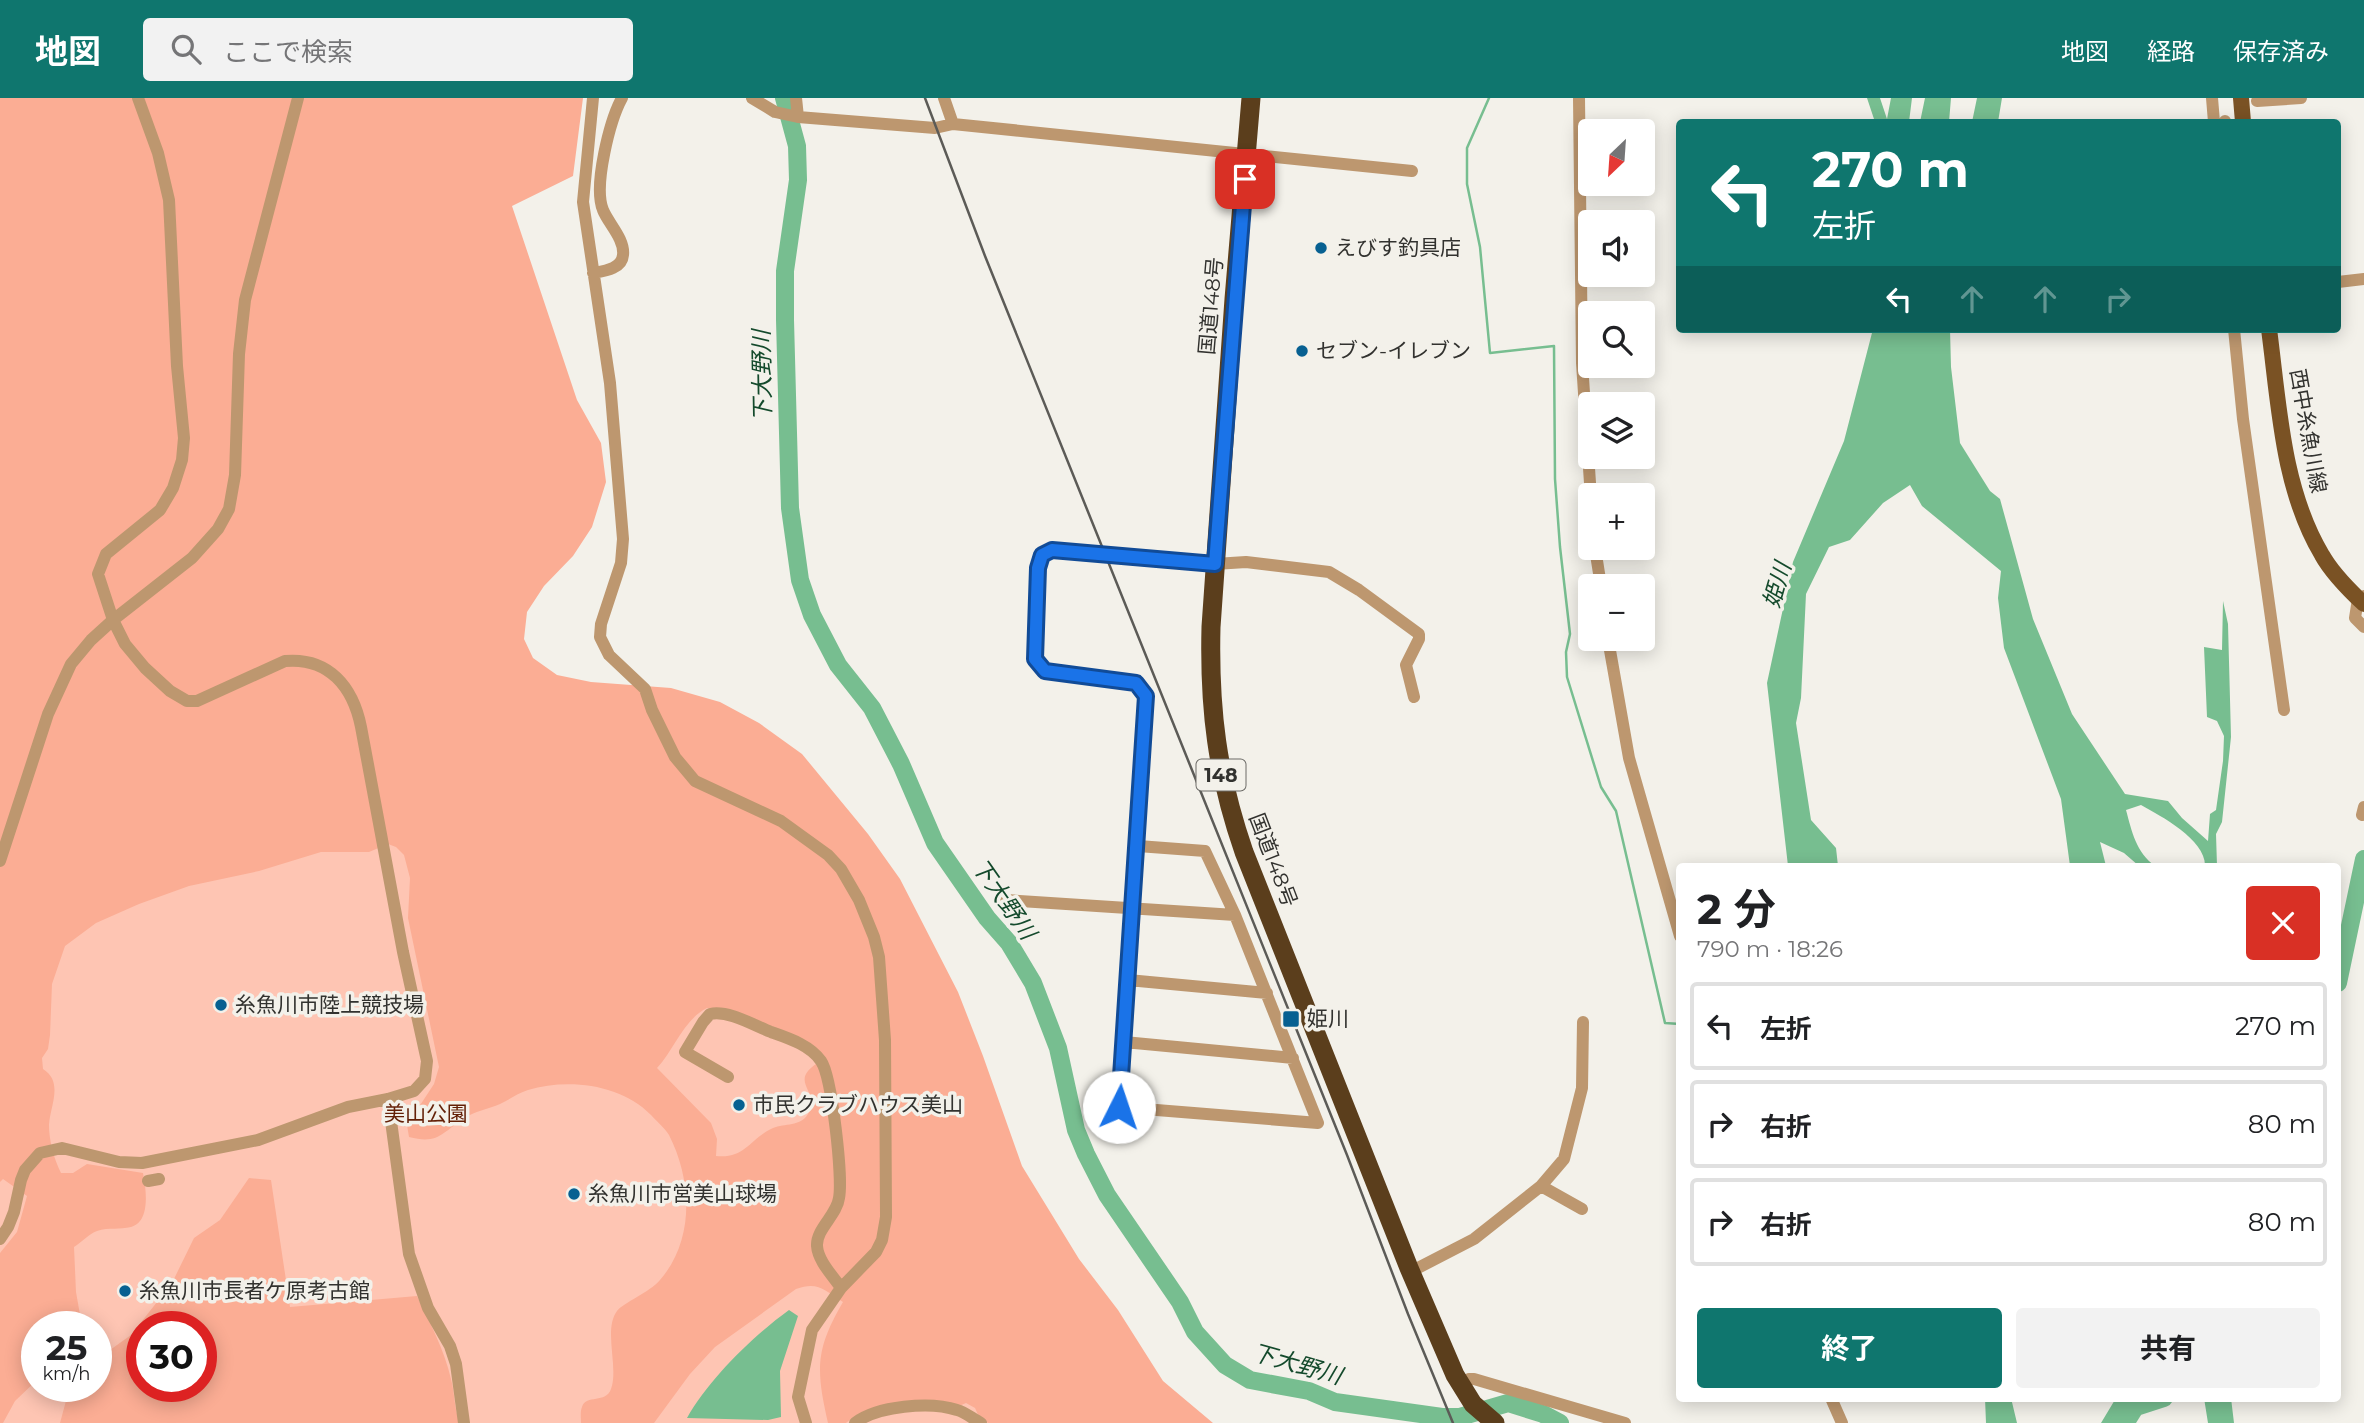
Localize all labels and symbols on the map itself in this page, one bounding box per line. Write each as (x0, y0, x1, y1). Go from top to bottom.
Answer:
north arrow (1578, 119, 1656, 196)
pin (1215, 149, 1275, 209)
place label: えびす釣具店 (1335, 235, 1461, 260)
marker: えびす釣具店 (1313, 240, 1329, 256)
street label: 国道148号 (1194, 256, 1227, 356)
water label: 下大野川 (747, 327, 777, 422)
place label: セブン-イレブン (1316, 338, 1471, 363)
marker: セブン-イレブン (1294, 343, 1310, 359)
street label: 西中糸魚川線 (2285, 367, 2332, 495)
water label: 姫川 (1757, 556, 1798, 611)
road number: 148 (1196, 760, 1246, 790)
street label: 国道148号 (1244, 810, 1303, 910)
water label: 下大野川 (966, 853, 1044, 947)
place label: 糸魚川市陸上競技場 (235, 992, 424, 1017)
marker: 糸魚川市陸上競技場 (213, 997, 229, 1013)
place label: 姫川 (1307, 1006, 1349, 1031)
marker: 姫川 (1281, 1009, 1301, 1029)
position arrow (1082, 1070, 1156, 1144)
place label: 市民クラブハウス美山 (753, 1092, 963, 1117)
marker: 市民クラブハウス美山 (731, 1097, 747, 1113)
park label: 美山公園 (384, 1101, 468, 1126)
place label: 糸魚川市営美山球場 (588, 1181, 777, 1206)
marker: 糸魚川市営美山球場 (566, 1186, 582, 1202)
place label: 糸魚川市長者ケ原考古館 (139, 1278, 370, 1303)
marker: 糸魚川市長者ケ原考古館 (117, 1283, 133, 1299)
speed limit sign: 30 (126, 1311, 217, 1402)
water label: 下大野川 (1249, 1338, 1348, 1391)

